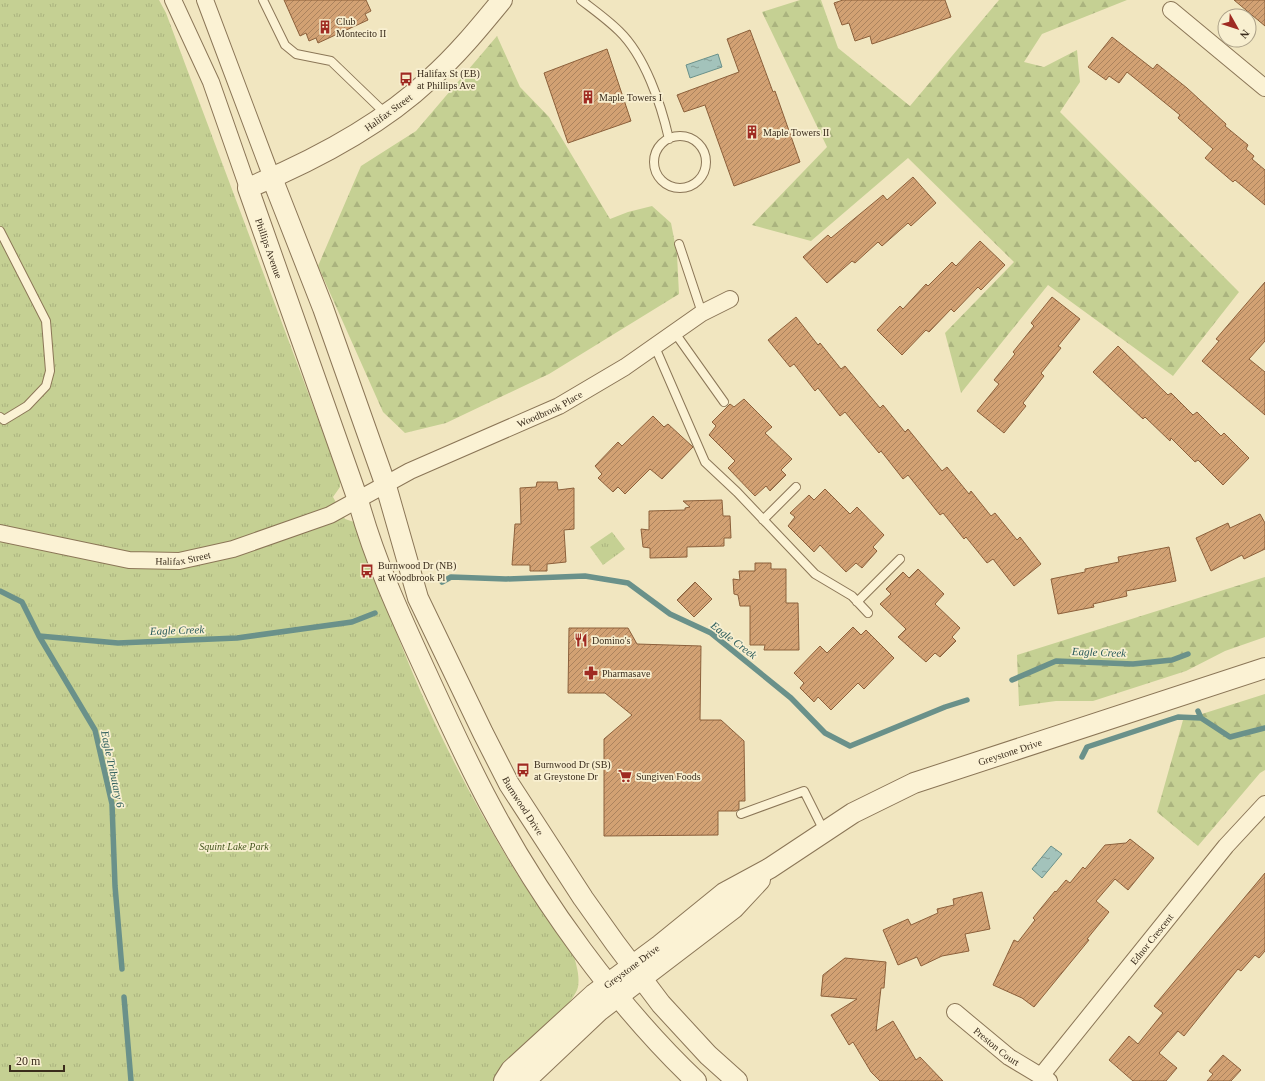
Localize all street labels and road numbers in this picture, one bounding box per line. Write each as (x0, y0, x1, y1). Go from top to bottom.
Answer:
street label: Halifax Street (362, 91, 414, 133)
street label: Phillips Avenue (253, 217, 285, 280)
street label: Woodbrook Place (515, 388, 585, 430)
street label: Halifax Street (155, 549, 212, 567)
street label: Greystone Drive (977, 736, 1044, 768)
street label: Burnwood Drive (500, 775, 546, 838)
street label: Ednor Crescent (1128, 911, 1176, 967)
street label: Greystone Drive (602, 942, 662, 991)
street label: Preston Court (971, 1025, 1022, 1068)

